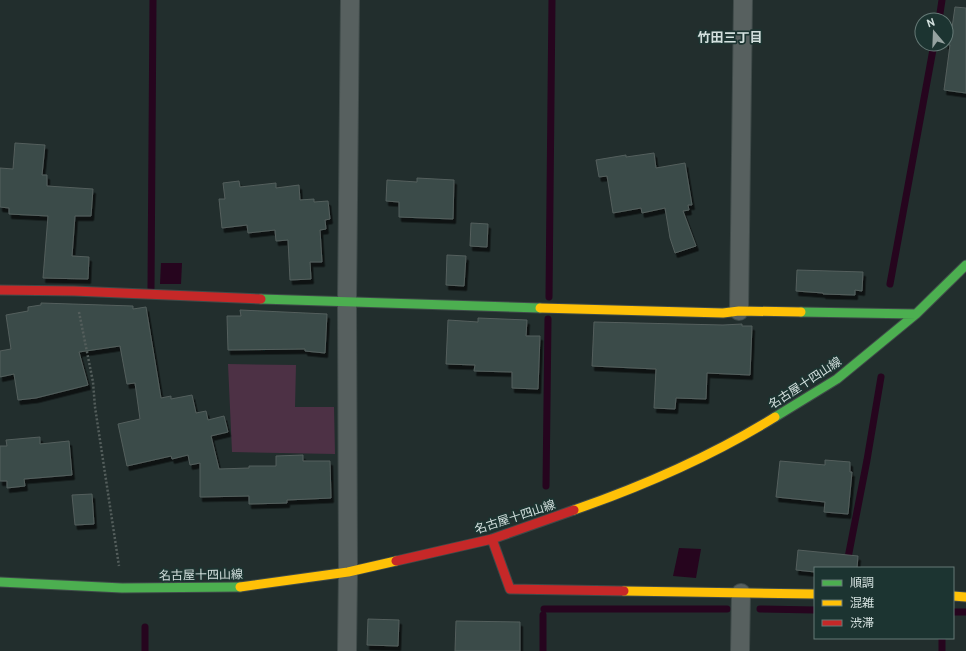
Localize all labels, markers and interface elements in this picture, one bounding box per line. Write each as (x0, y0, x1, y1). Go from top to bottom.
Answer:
north arrow (914, 12, 954, 52)
text: N (925, 16, 937, 31)
district label: 竹田三丁目 (697, 30, 763, 47)
street label: 名古屋十四山線 (766, 354, 845, 413)
street label: 名古屋十四山線 (473, 497, 558, 539)
street label: 名古屋十四山線 (159, 567, 243, 585)
legend (814, 567, 954, 639)
text: 順調 (850, 576, 874, 592)
text: 混雑 (850, 596, 874, 612)
text: 渋滞 (850, 616, 874, 632)

